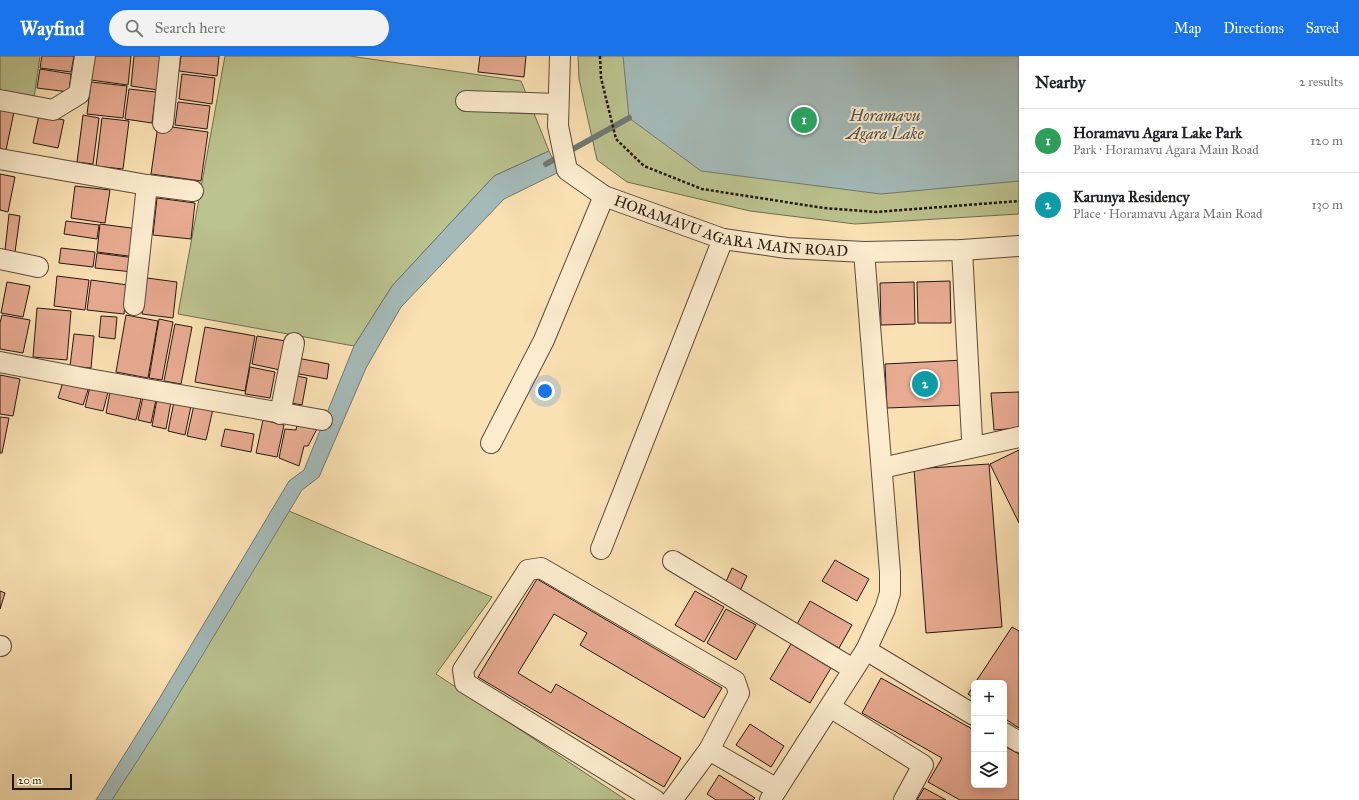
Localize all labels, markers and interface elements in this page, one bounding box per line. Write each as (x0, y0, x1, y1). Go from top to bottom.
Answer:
search box (109, 10, 389, 46)
text: Wayfind (20, 17, 85, 40)
icon: search (123, 17, 145, 39)
text: Search here (155, 19, 226, 37)
text: Map (1174, 20, 1201, 37)
text: Directions (1223, 20, 1284, 37)
text: Saved (1306, 20, 1339, 37)
text: Nearby (1035, 72, 1086, 93)
text: 2 results (1299, 74, 1343, 90)
pin: 1 (791, 105, 817, 135)
water label: Horamavu Agara Lake (845, 106, 924, 143)
text: Horamavu Agara Lake Park (1073, 124, 1242, 142)
text: 1 (1045, 133, 1051, 149)
text: 120 m (1310, 133, 1343, 149)
text: Park · Horamavu Agara Main Road (1073, 142, 1259, 158)
text: Karunya Residency (1073, 188, 1190, 206)
street label: HORAMAVU AGARA MAIN ROAD (612, 191, 849, 260)
text: 2 (1045, 197, 1051, 213)
text: 130 m (1311, 197, 1343, 213)
text: Place · Horamavu Agara Main Road (1073, 206, 1263, 222)
pin: 2 (912, 369, 938, 399)
your location (535, 381, 555, 401)
map controls (971, 680, 1007, 788)
button: + (971, 680, 1007, 716)
button: − (971, 716, 1007, 752)
button: layers (971, 752, 1007, 788)
scale bar (12, 772, 72, 791)
text: 20 m (18, 774, 41, 787)

